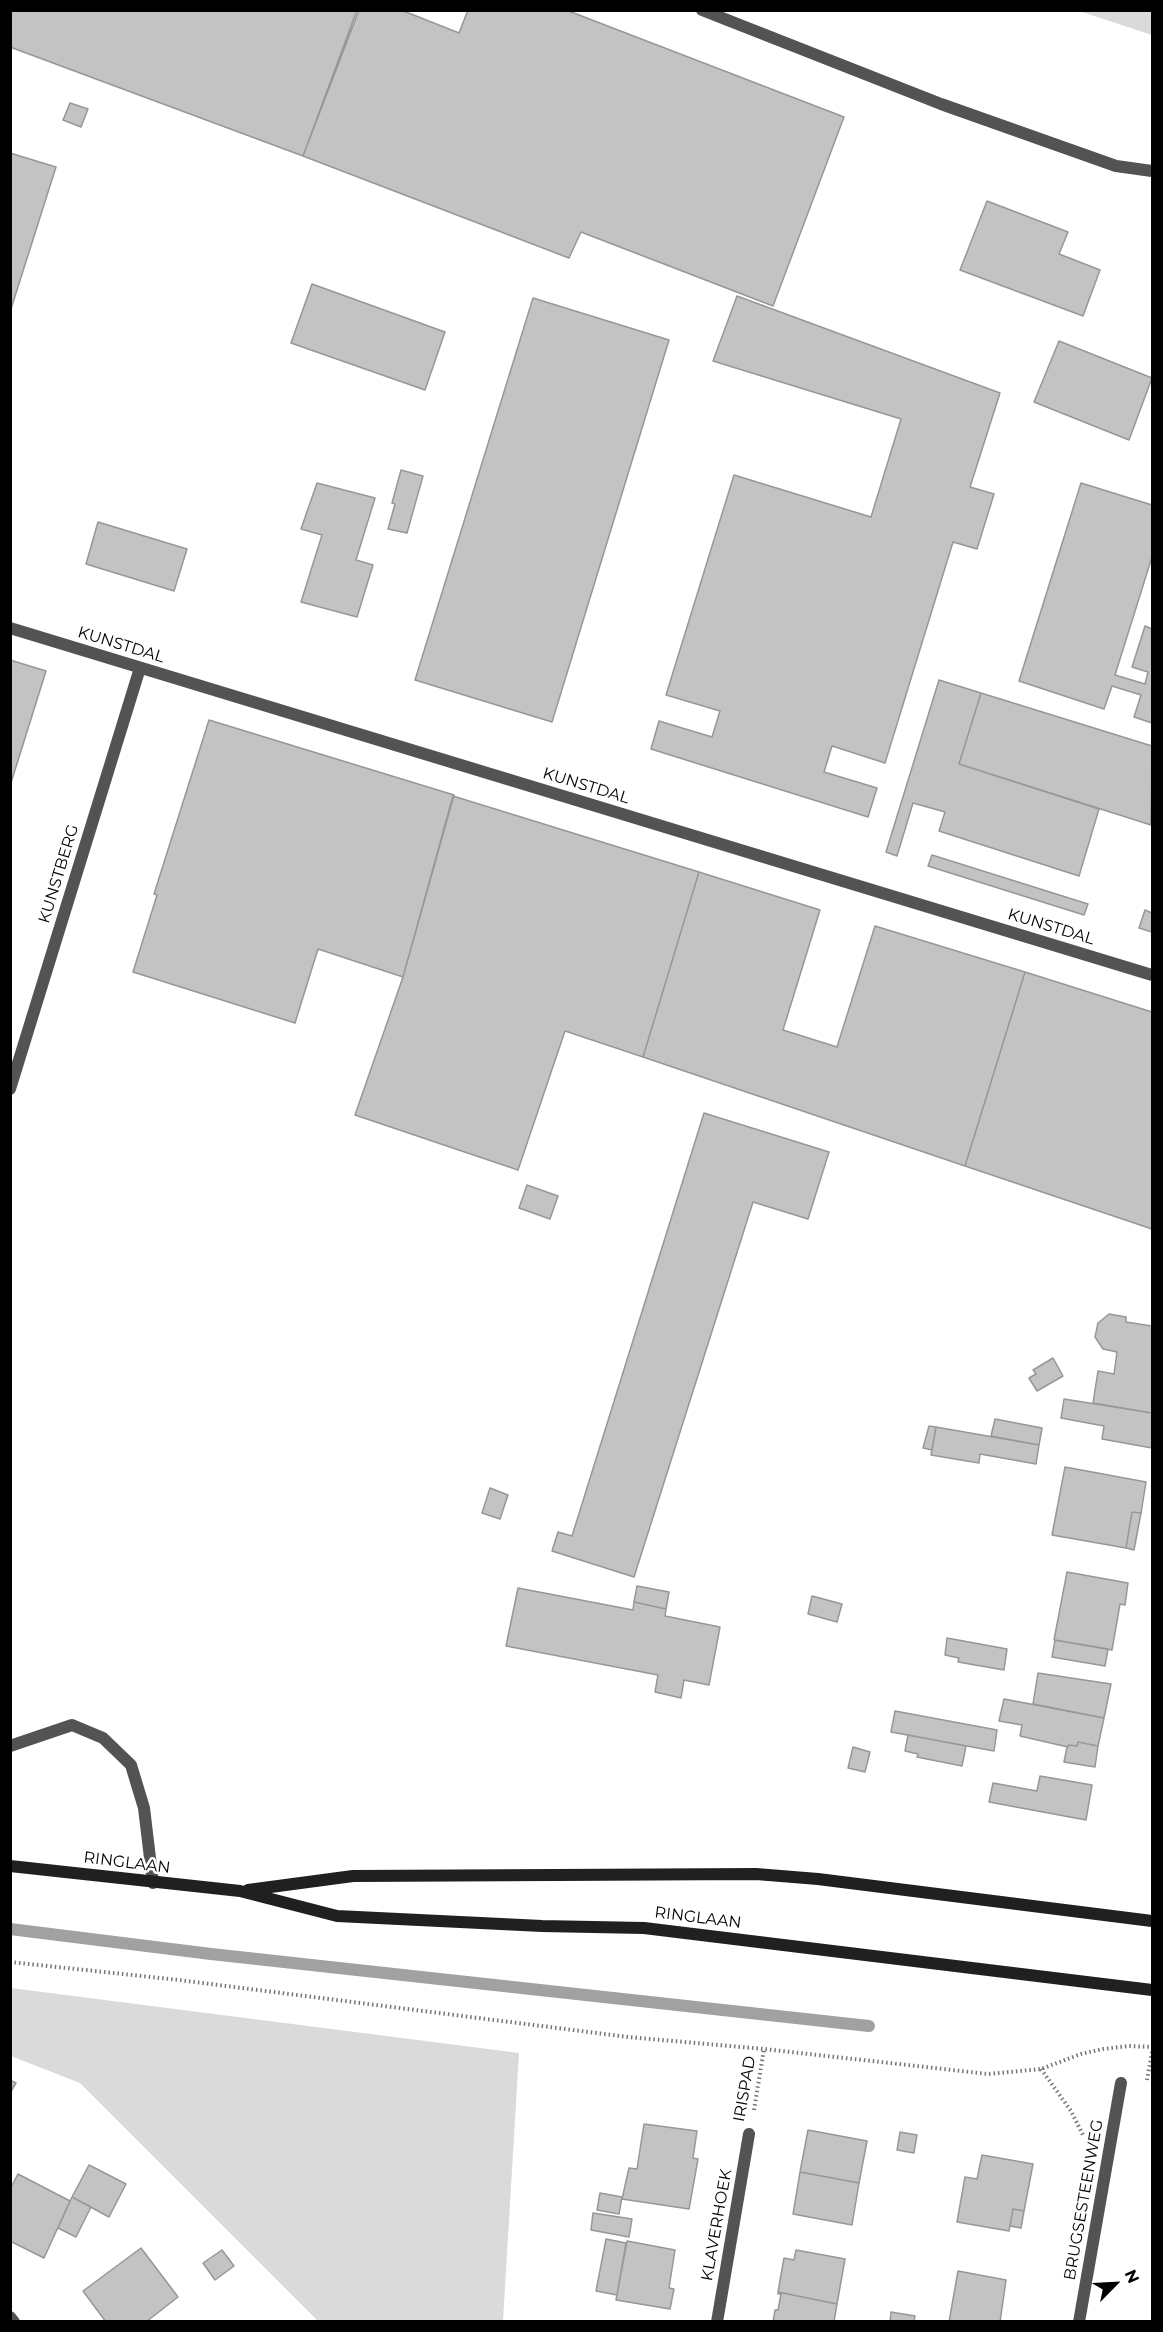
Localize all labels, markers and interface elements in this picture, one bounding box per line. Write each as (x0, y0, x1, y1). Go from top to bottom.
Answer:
street label: KUNSTDAL (75, 623, 167, 667)
street label: KUNSTDAL (540, 764, 632, 808)
street label: KUNSTBERG (35, 822, 83, 926)
street label: KUNSTDAL (1005, 905, 1097, 949)
street label: RINGLAAN (83, 1848, 171, 1878)
street label: RINGLAAN (654, 1903, 742, 1933)
street label: IRISPAD (730, 2055, 760, 2123)
street label: BRUGSESTEENWEG (1060, 2118, 1108, 2282)
street label: KLAVERHOEK (698, 2167, 736, 2283)
north arrow (1085, 2254, 1145, 2314)
text: N (1121, 2267, 1143, 2286)

